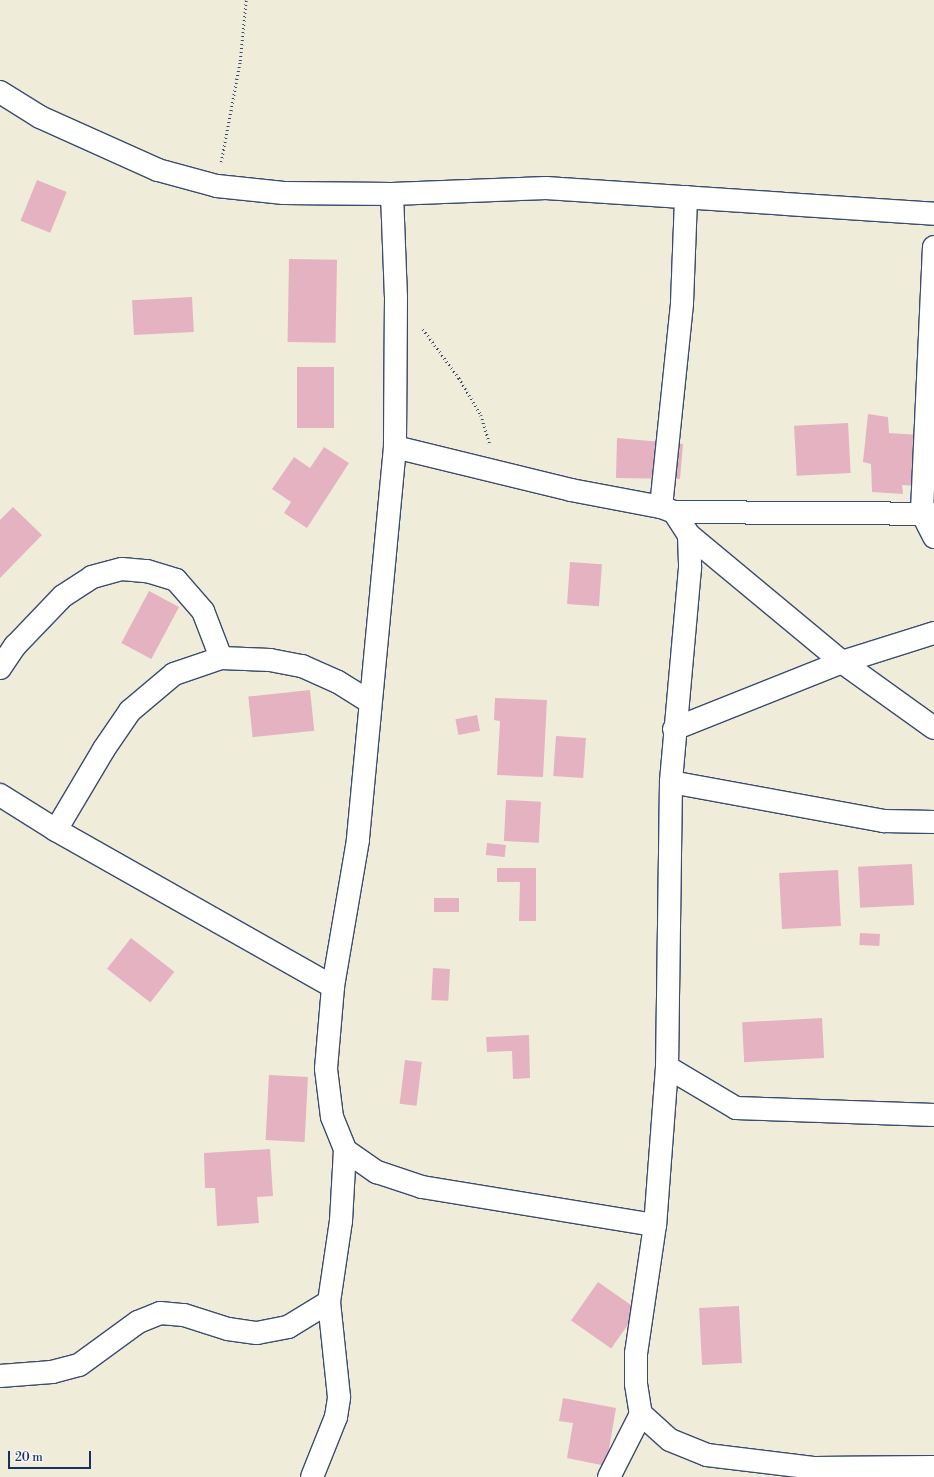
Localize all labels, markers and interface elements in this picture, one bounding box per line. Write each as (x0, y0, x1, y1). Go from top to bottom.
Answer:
scale bar (10, 1443, 93, 1469)
text: 20 m (15, 1450, 43, 1465)

